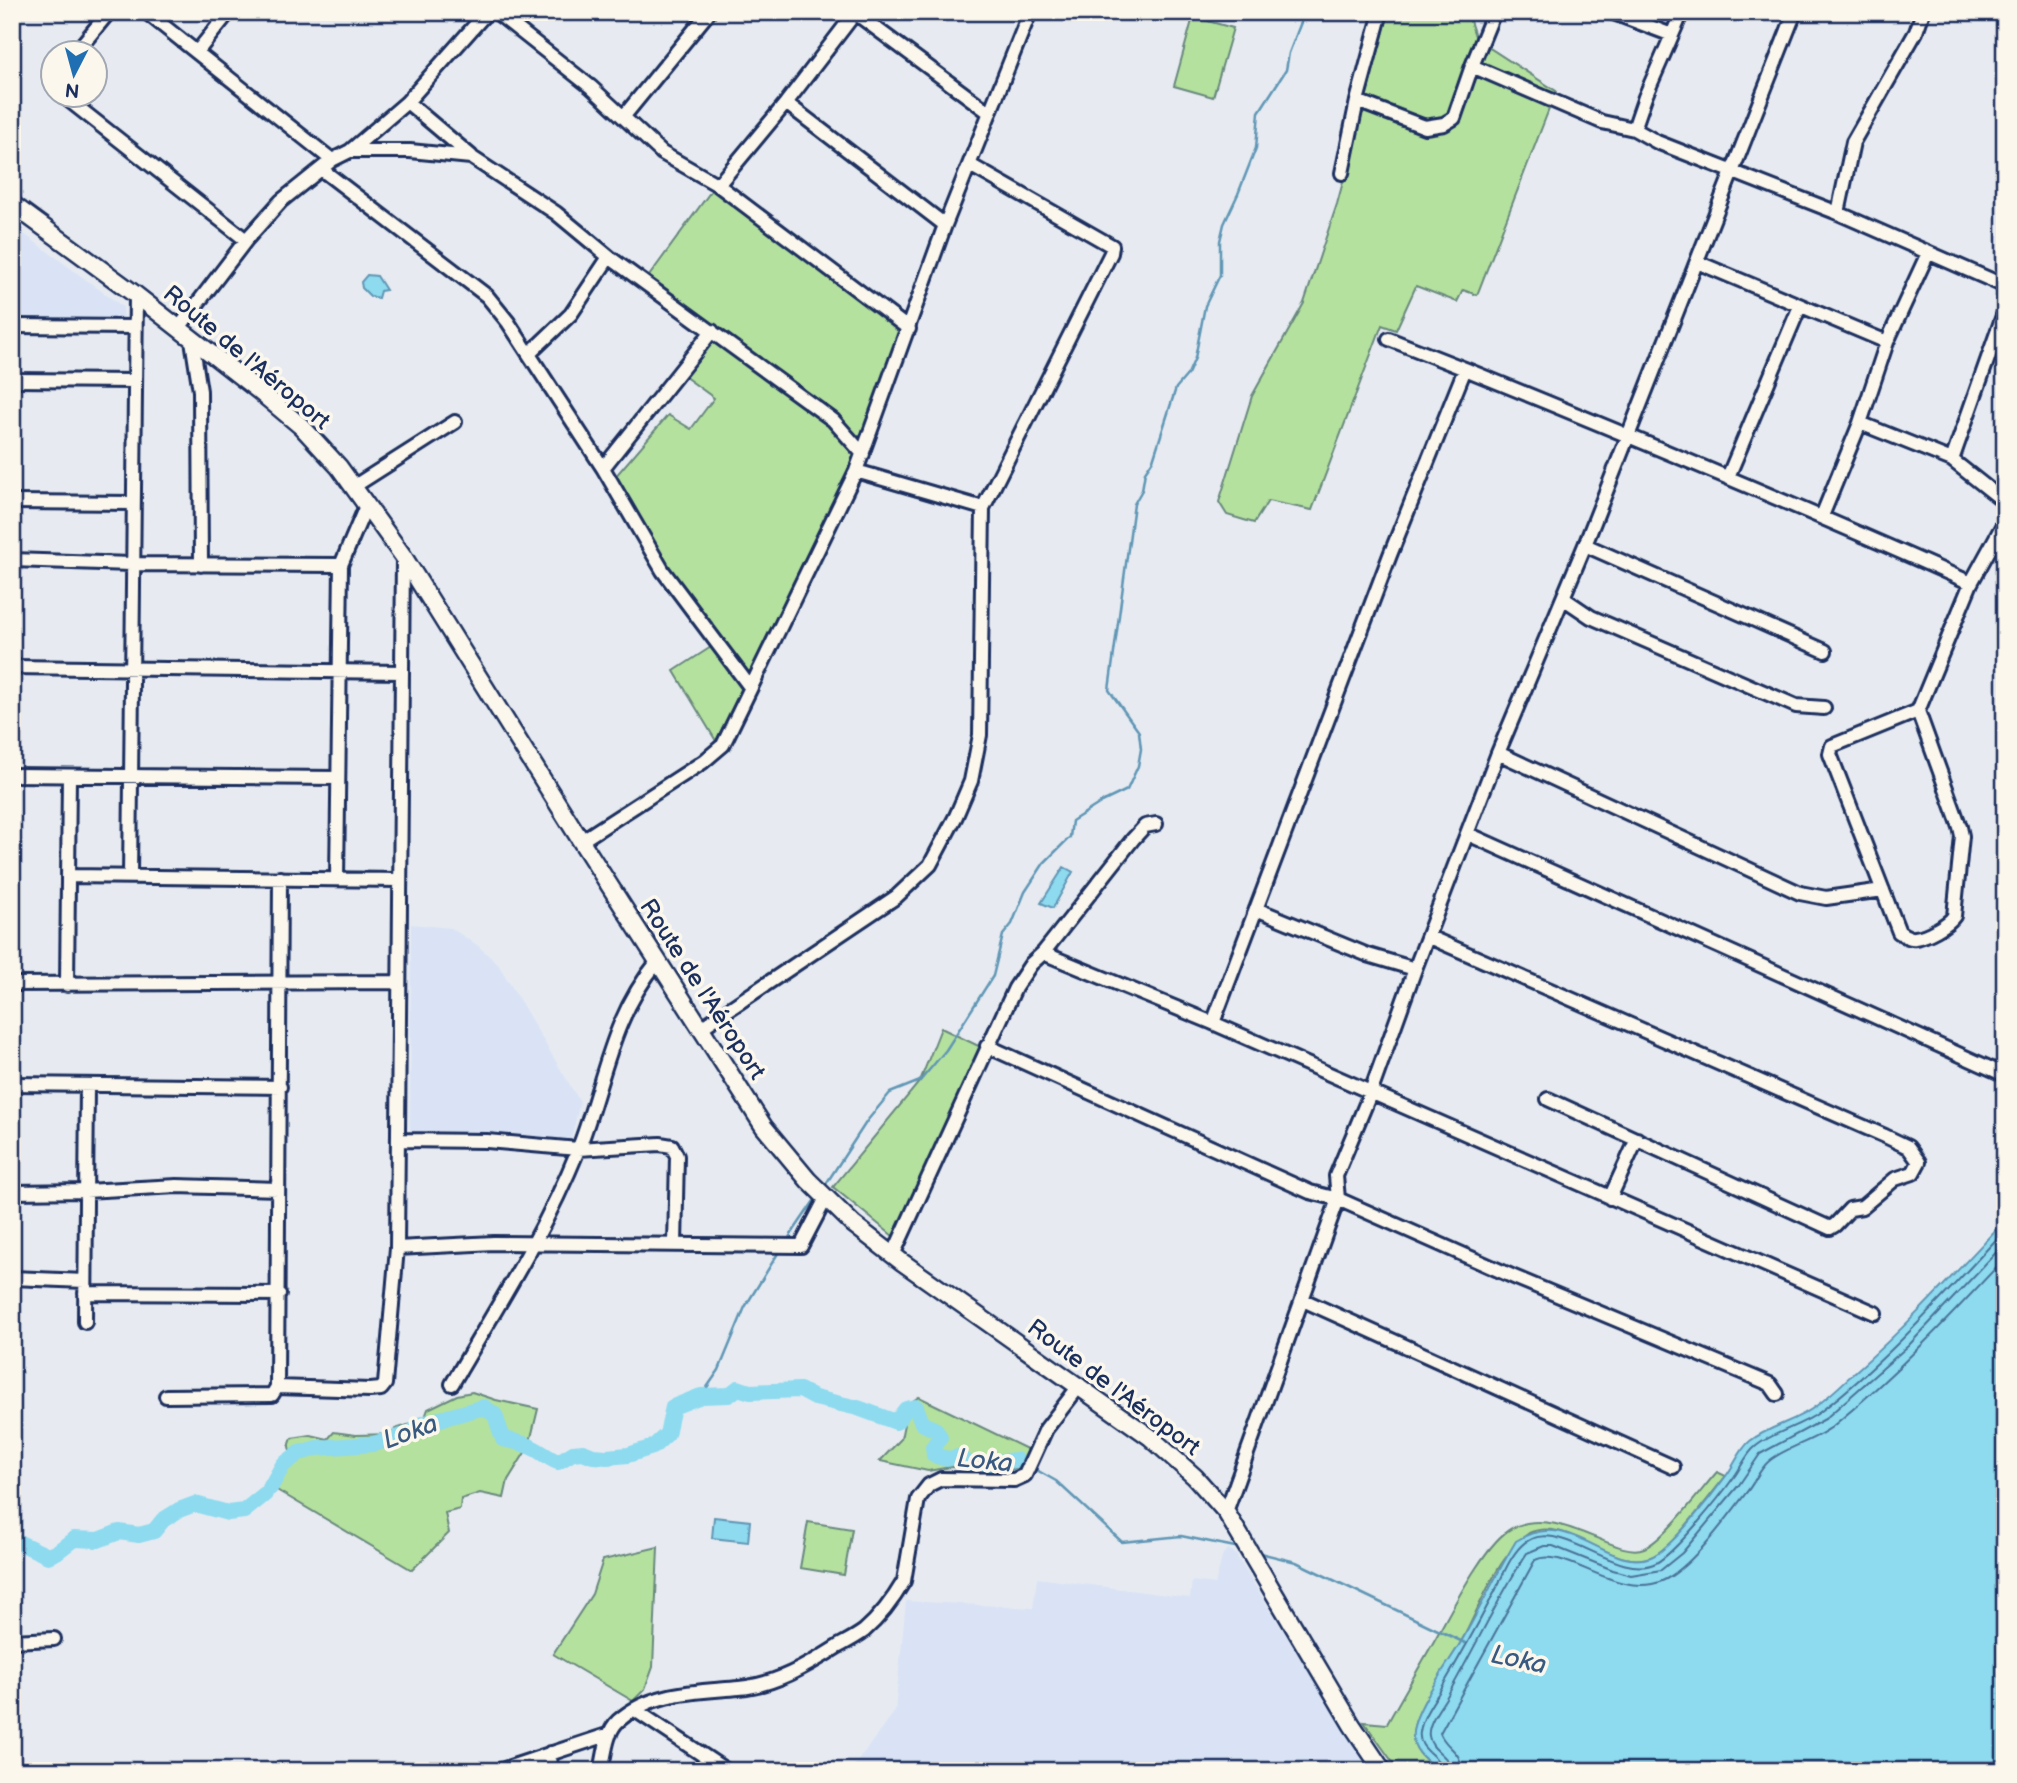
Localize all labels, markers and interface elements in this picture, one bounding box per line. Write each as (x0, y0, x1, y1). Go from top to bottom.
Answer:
north arrow (38, 38, 108, 108)
text: N (64, 77, 81, 102)
street label: Route de l'Aéroport (157, 279, 337, 436)
street label: Route de l'Aéroport (633, 894, 772, 1085)
street label: Route de l'Aéroport (1021, 1313, 1206, 1462)
water label: Loka (379, 1408, 442, 1457)
water label: Loka (955, 1443, 1014, 1480)
water label: Loka (1488, 1639, 1549, 1681)

